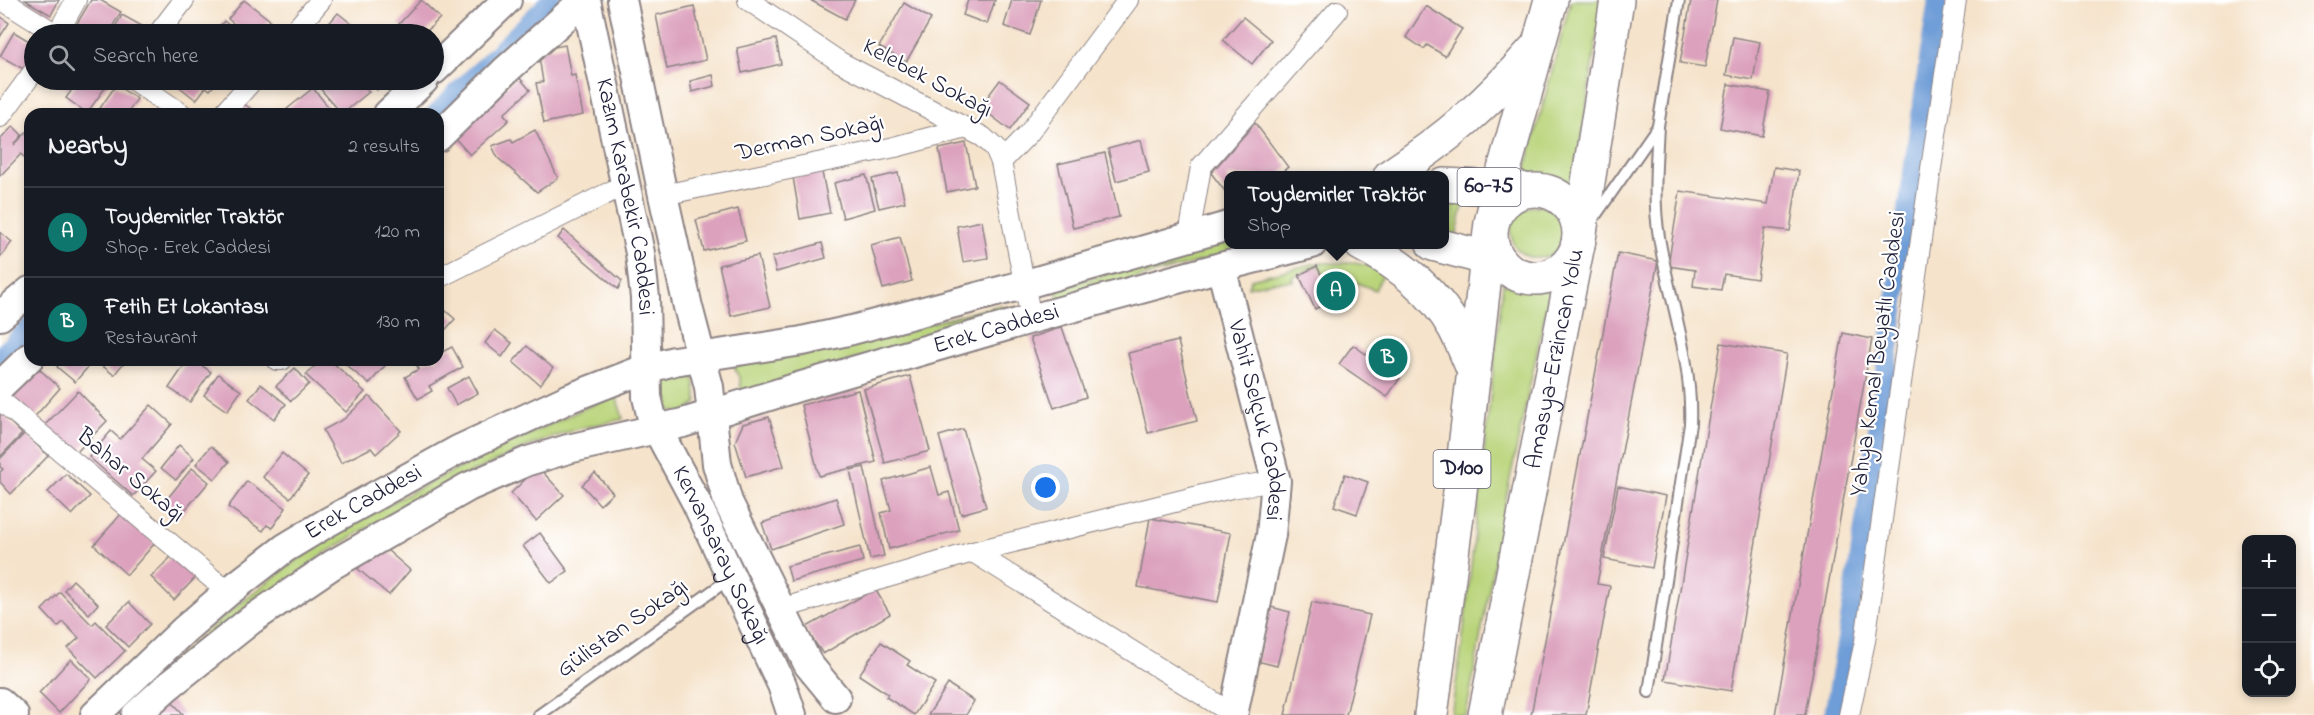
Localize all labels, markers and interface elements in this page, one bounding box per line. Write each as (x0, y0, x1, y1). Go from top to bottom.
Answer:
search box (24, 24, 444, 90)
street label: Kelebek Sokağı (856, 30, 998, 128)
icon: search (45, 41, 78, 74)
text: Search here (93, 41, 198, 73)
street label: Kazım Karabekir Caddesi (586, 75, 663, 316)
street label: Derman Sokağı (732, 106, 887, 172)
text: Nearby (48, 128, 127, 166)
text: 2 results (348, 133, 420, 162)
road number: 60-75 (1458, 168, 1520, 206)
popup (1224, 171, 1449, 249)
text: Toydemirler Traktör (1247, 180, 1426, 212)
text: Toydemirler Traktör (105, 202, 284, 234)
street label: Yahya Kemal Beyatlı Caddesi (1842, 209, 1917, 499)
text: Shop (1247, 212, 1291, 241)
text: A (61, 218, 74, 247)
text: 120 m (375, 218, 420, 247)
text: Shop · Erek Caddesi (105, 234, 271, 263)
street label: Amasya-Erzincan Yolu (1517, 246, 1594, 472)
pin: A (1316, 268, 1356, 314)
text: Fetih Et Lokantası (105, 292, 268, 324)
street label: Erek Caddesi (929, 295, 1063, 364)
text: B (61, 308, 74, 337)
text: 130 m (376, 308, 420, 337)
street label: Vahit Selçuk Caddesi (1218, 315, 1294, 522)
text: Restaurant (105, 324, 198, 353)
pin: B (1368, 336, 1408, 380)
street label: Bahar Sokağı (67, 419, 192, 532)
road number: D100 (1434, 450, 1490, 488)
street label: Erek Caddesi (298, 456, 429, 550)
street label: Kervansaray Sokağı (662, 460, 778, 651)
your location (1031, 473, 1060, 502)
map controls (2242, 535, 2296, 697)
button: + (2242, 535, 2296, 589)
street label: Gülistan Sokağı (550, 571, 696, 687)
button: − (2242, 589, 2296, 643)
button: locate (2242, 643, 2296, 697)

